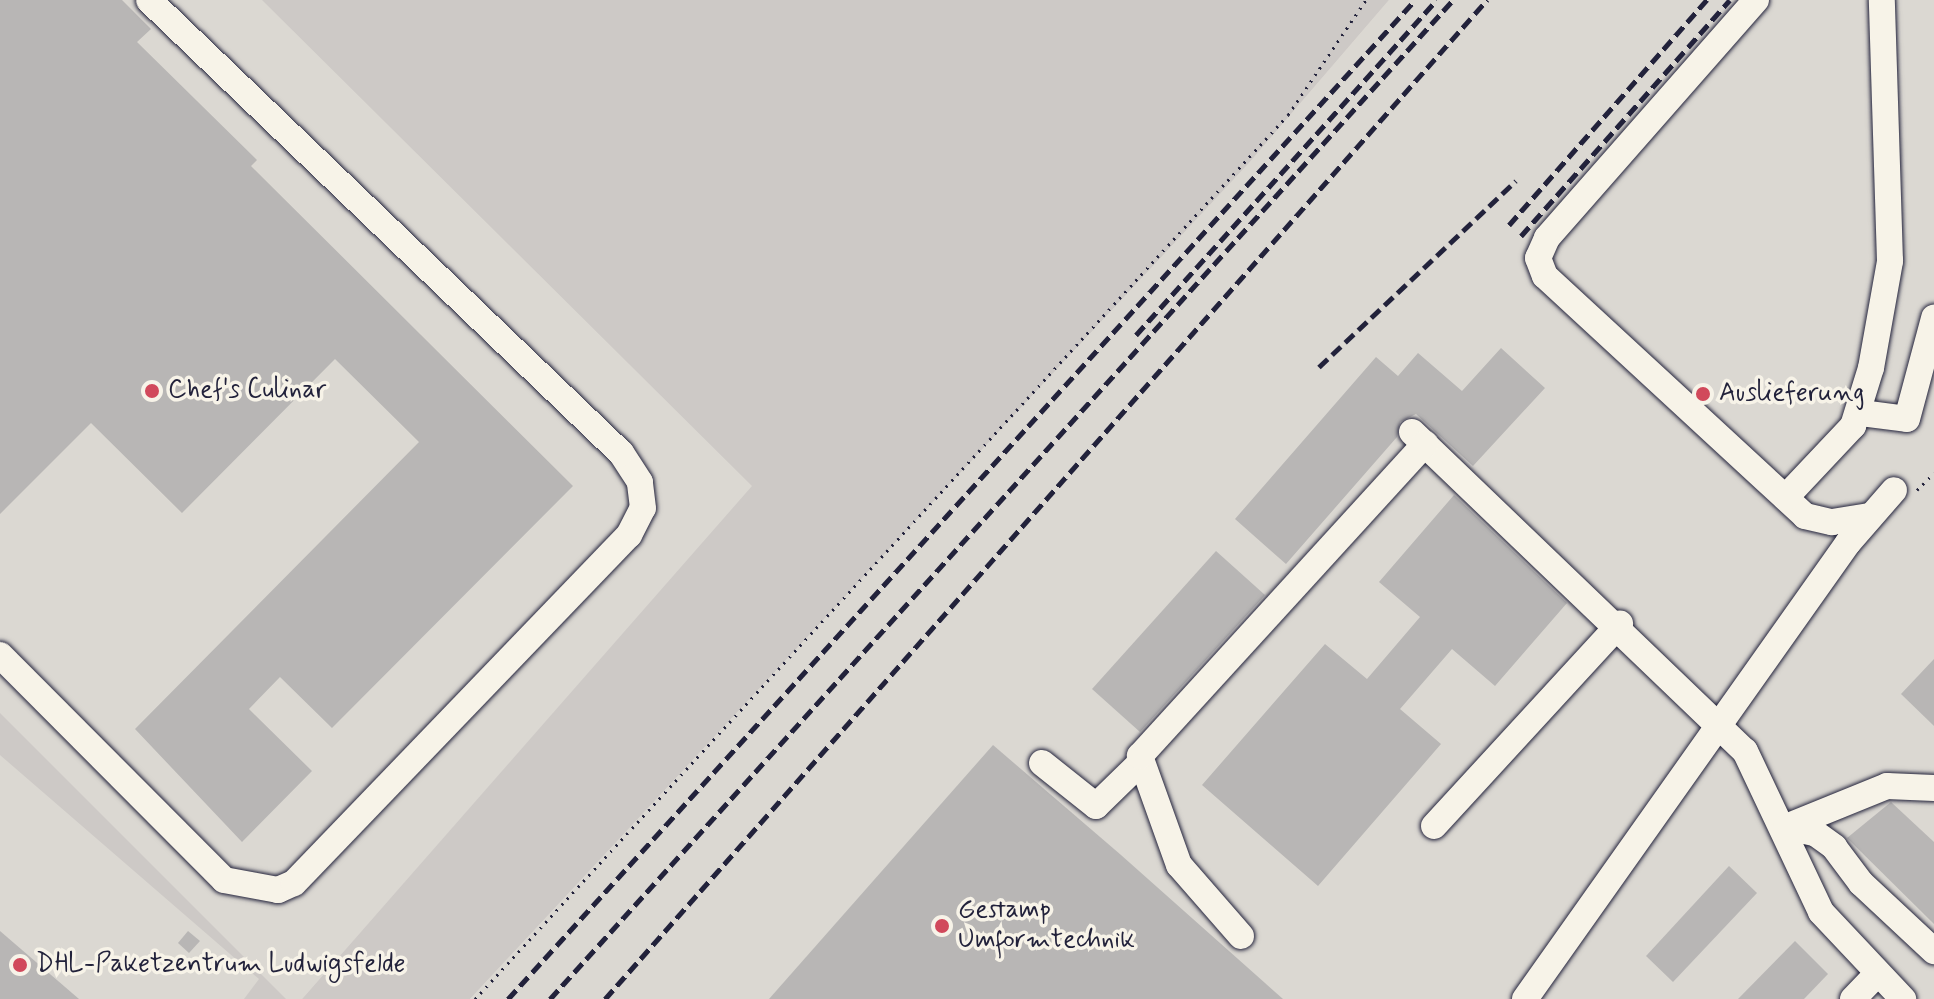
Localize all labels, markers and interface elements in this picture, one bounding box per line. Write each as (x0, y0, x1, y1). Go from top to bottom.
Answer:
place label: Chef's Culinar (168, 375, 330, 407)
place label: Auslieferung (1719, 378, 1865, 410)
marker: Chef's Culinar (143, 382, 161, 400)
marker: Auslieferung (1694, 385, 1712, 403)
place label: Gestamp Umformtechnik (958, 895, 1135, 956)
marker: Gestamp Umformtechnik (933, 917, 951, 935)
place label: DHL-Paketzentrum Ludwigsfelde (36, 949, 412, 981)
marker: DHL-Paketzentrum Ludwigsfelde (11, 956, 29, 974)

